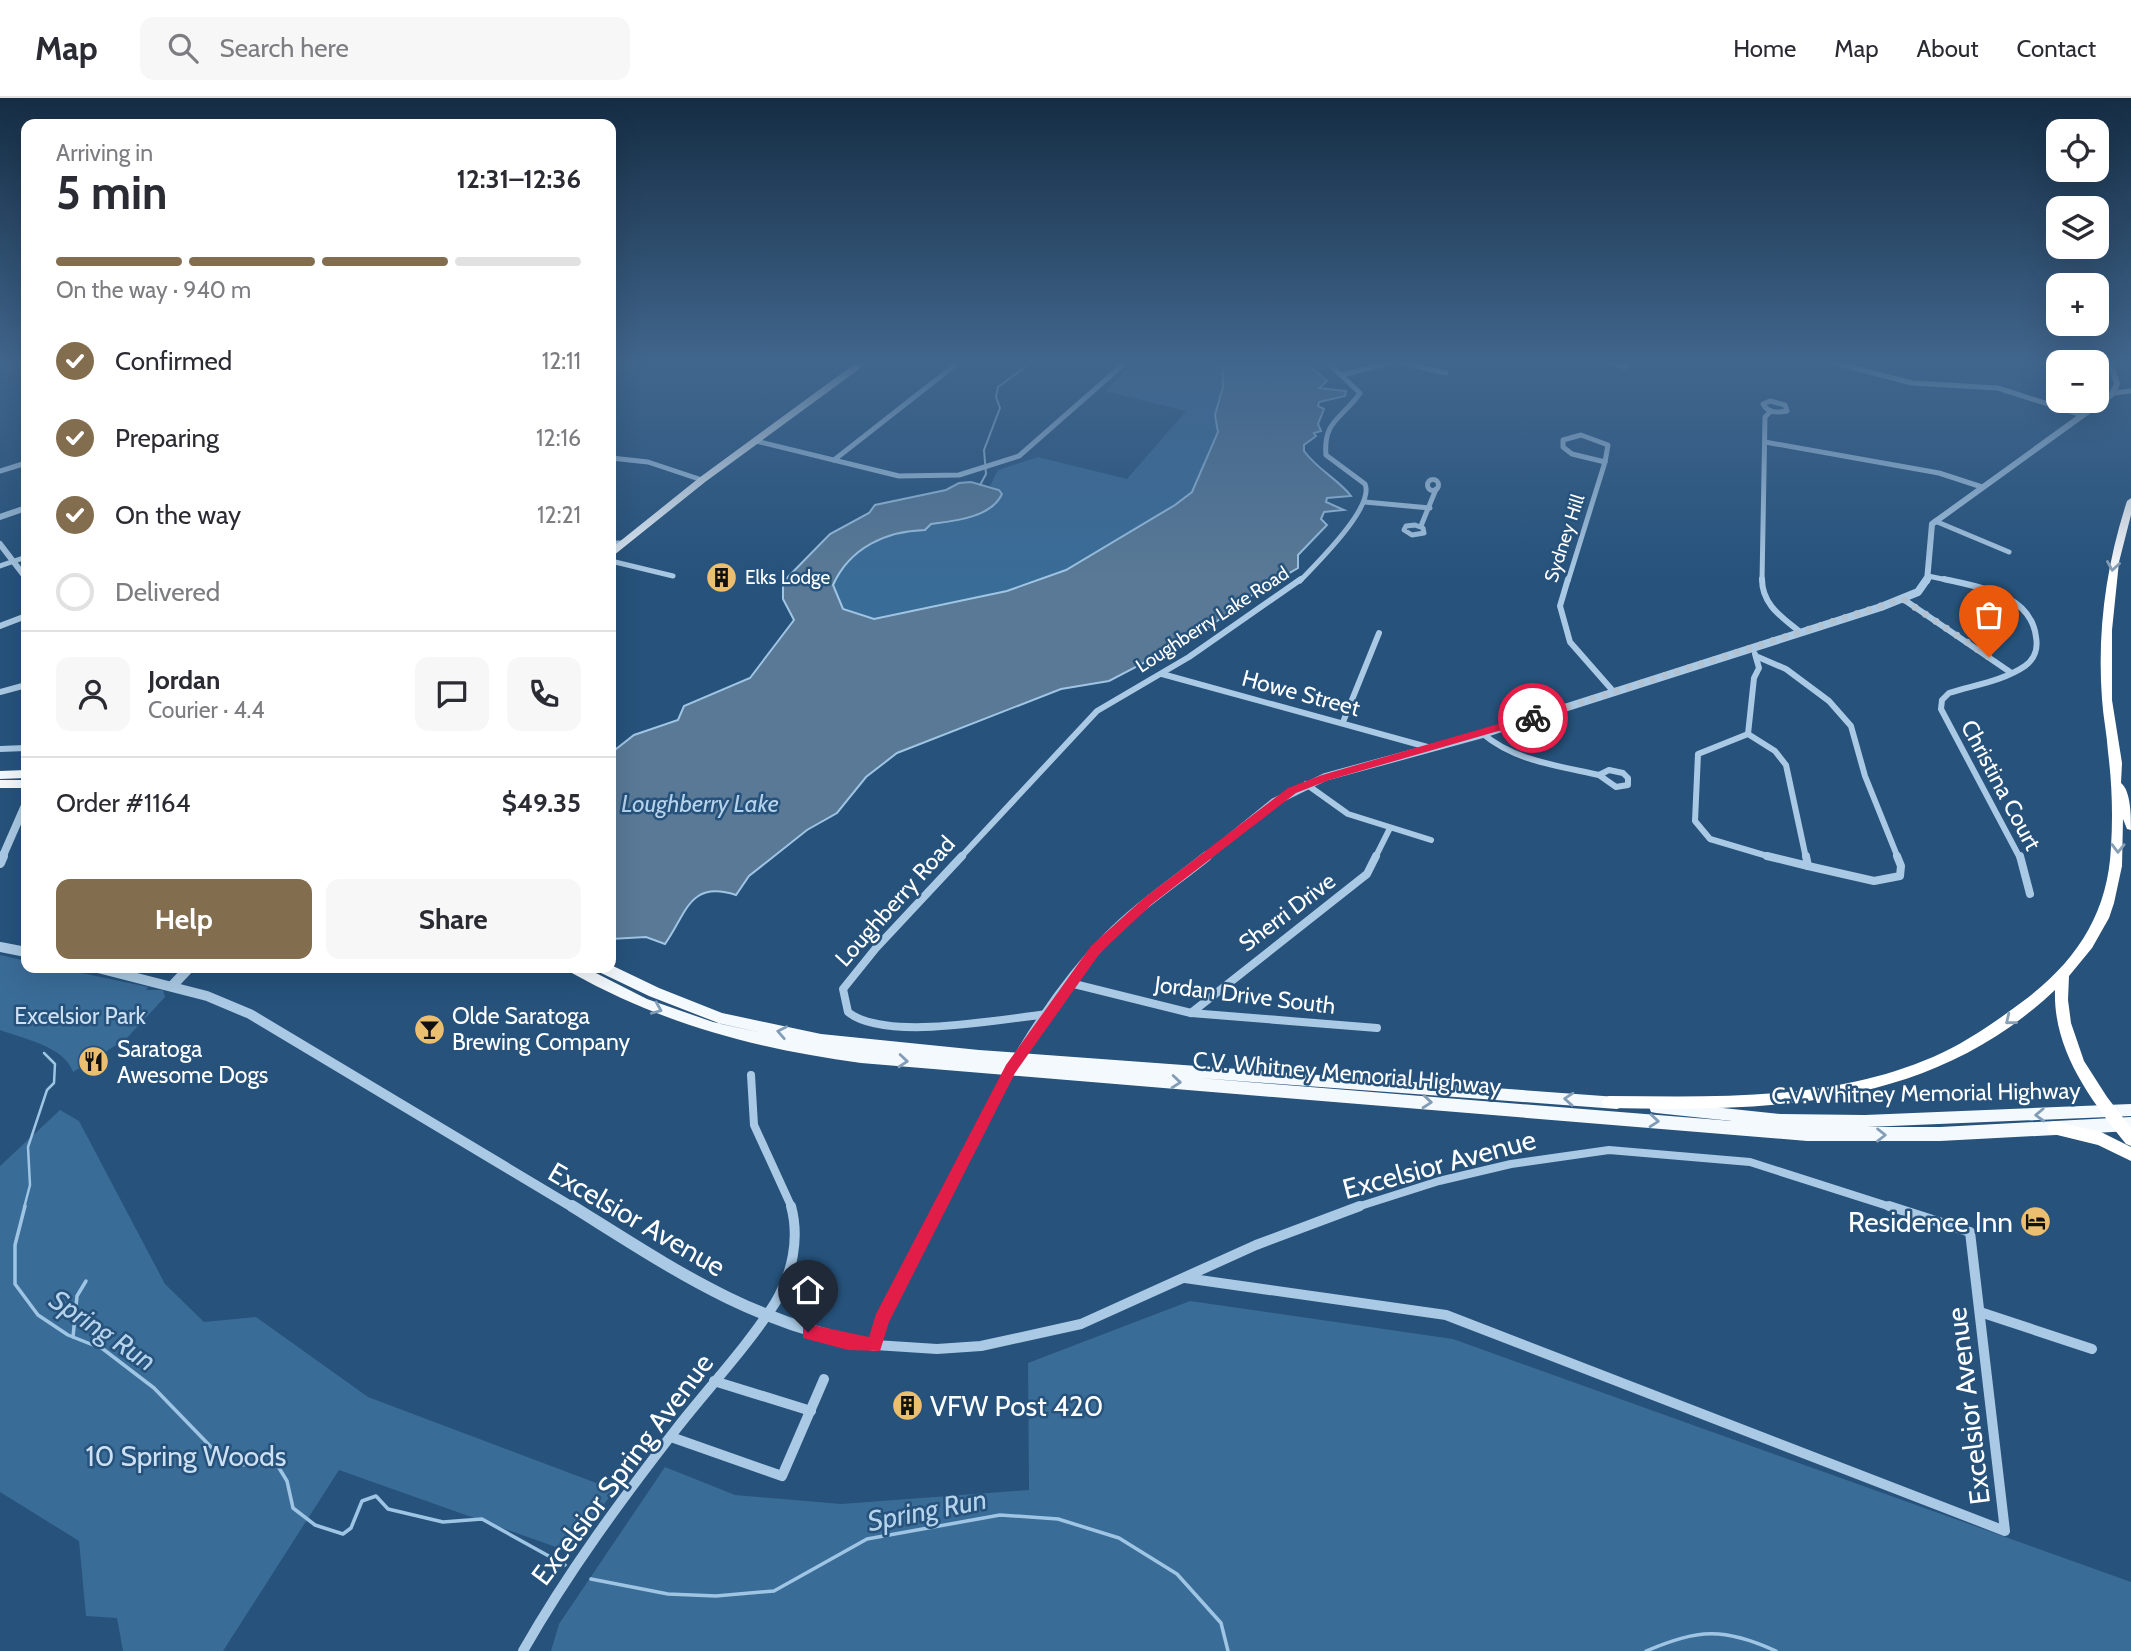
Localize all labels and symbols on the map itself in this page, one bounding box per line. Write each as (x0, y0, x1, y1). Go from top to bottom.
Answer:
street label: Sydney Hill (1539, 491, 1590, 585)
building icon: Elks Lodge (705, 560, 739, 594)
one-way arrow (2106, 560, 2121, 572)
street label: Loughberry Lake Road (1132, 561, 1293, 677)
place label: Elks Lodge (745, 566, 830, 589)
pin (1959, 585, 2019, 657)
street label: Howe Street (1239, 664, 1363, 722)
courier (1498, 683, 1568, 753)
street label: Christina Court (1955, 715, 2047, 855)
water label: Loughberry Lake (621, 789, 779, 818)
street label: Loughberry Road (829, 830, 961, 972)
one-way arrow (2111, 843, 2126, 854)
street label: Sherri Drive (1233, 866, 1341, 957)
street label: Jordan Drive South (1152, 970, 1337, 1020)
one-way arrow (650, 1001, 663, 1015)
park label: Excelsior Park (14, 1002, 147, 1030)
place label: Olde Saratoga Brewing Company (452, 1002, 630, 1056)
bar icon: Olde Saratoga Brewing Company (412, 1012, 446, 1046)
one-way arrow (2006, 1012, 2019, 1024)
one-way arrow (776, 1026, 788, 1041)
place label: Saratoga Awesome Dogs (117, 1035, 268, 1089)
restaurant icon: Saratoga Awesome Dogs (77, 1045, 111, 1079)
street label: C.V. Whitney Memorial Highway (1192, 1046, 1503, 1100)
one-way arrow (898, 1053, 909, 1068)
one-way arrow (1171, 1074, 1182, 1089)
street label: C.V. Whitney Memorial Highway (1771, 1076, 2081, 1110)
one-way arrow (1563, 1092, 1574, 1107)
one-way arrow (1422, 1094, 1433, 1109)
one-way arrow (2034, 1107, 2045, 1122)
one-way arrow (1649, 1113, 1660, 1128)
street label: Excelsior Avenue (1339, 1122, 1539, 1206)
one-way arrow (1876, 1127, 1887, 1143)
street label: Excelsior Avenue (542, 1155, 732, 1283)
place label: Residence Inn (1848, 1205, 2013, 1239)
hotel icon: Residence Inn (2019, 1205, 2053, 1239)
pin (778, 1260, 838, 1332)
water label: Spring Run (43, 1282, 163, 1378)
street label: Excelsior Avenue (1939, 1305, 1997, 1507)
street label: Excelsior Spring Avenue (524, 1347, 720, 1591)
building icon: VFW Post 420 (890, 1389, 924, 1423)
place label: VFW Post 420 (930, 1389, 1103, 1423)
park label: 10 Spring Woods (86, 1439, 286, 1473)
water label: Spring Run (864, 1482, 990, 1538)

